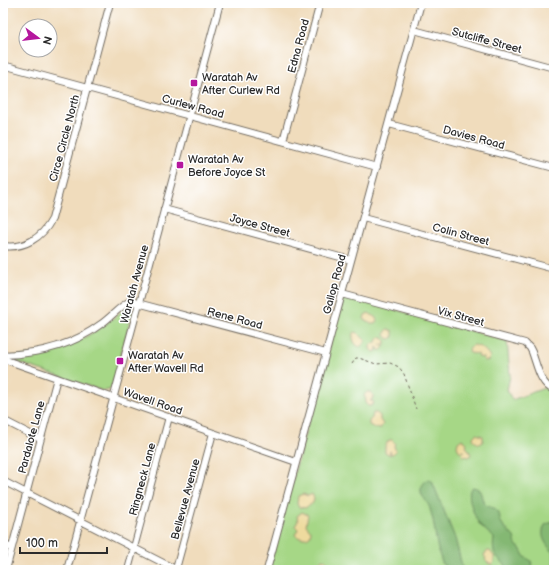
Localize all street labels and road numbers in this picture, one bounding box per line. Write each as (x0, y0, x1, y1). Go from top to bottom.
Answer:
street label: Edna Road (285, 18, 312, 75)
street label: Sutcliffe Street (451, 25, 524, 56)
street label: Curlew Road (160, 92, 225, 121)
street label: Circe Circle North (47, 93, 82, 183)
street label: Davies Road (442, 123, 506, 152)
street label: Joyce Street (228, 211, 292, 240)
street label: Colin Street (431, 221, 491, 248)
street label: Waratah Avenue (118, 243, 151, 325)
street label: Gallop Road (320, 253, 349, 316)
street label: Vix Street (436, 304, 486, 329)
street label: Rene Road (206, 305, 264, 332)
street label: Wavell Road (122, 385, 184, 418)
street label: Pardalote Lane (16, 399, 48, 475)
street label: Ringneck Lane (127, 441, 159, 517)
street label: Bellevue Avenue (168, 457, 203, 541)

